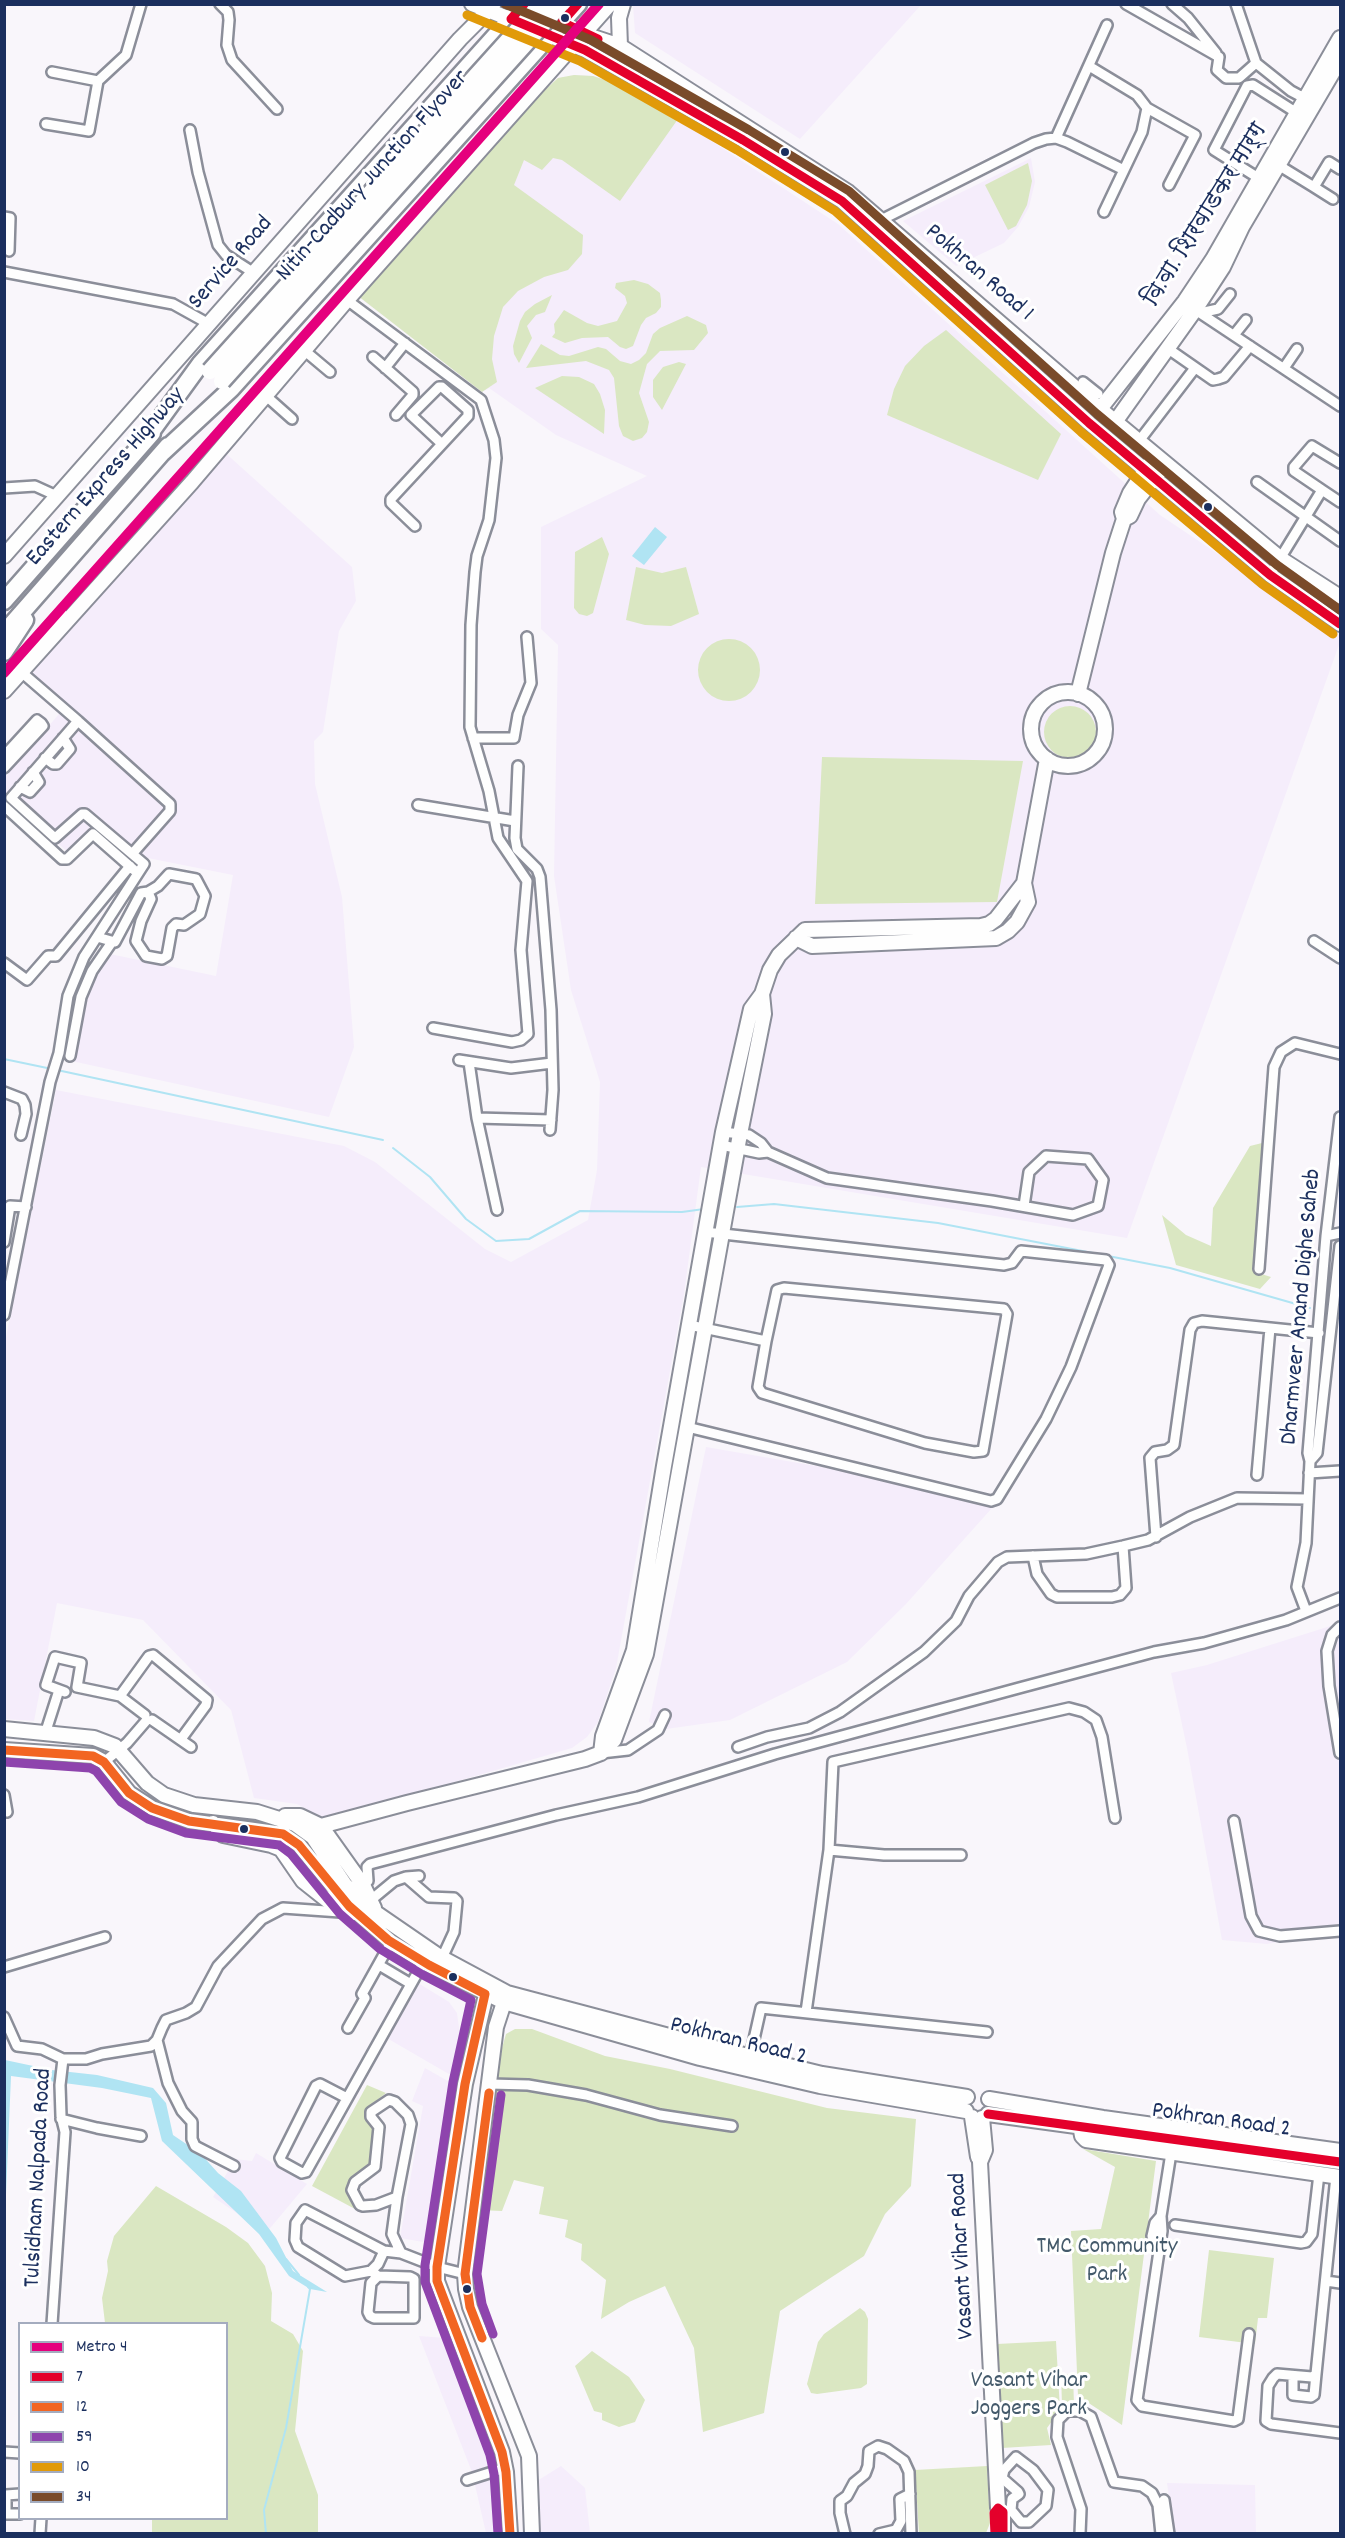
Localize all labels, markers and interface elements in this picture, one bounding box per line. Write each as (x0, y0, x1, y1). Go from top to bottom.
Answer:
unlabelled marker (559, 12, 571, 24)
street label: Nitin-Cadbury Junction Flyover (271, 65, 477, 289)
street label: वि.वा. शिरवाडकर मार्ग (1139, 119, 1275, 313)
unlabelled marker (779, 146, 791, 158)
street label: Service Road (183, 211, 281, 317)
street label: Pokhran Road 1 (918, 219, 1038, 329)
street label: Eastern Express Highway (21, 383, 193, 573)
unlabelled marker (1202, 501, 1214, 513)
street label: Dharmveer Anand Dighe Saheb (1277, 1168, 1329, 1446)
unlabelled marker (238, 1823, 250, 1835)
unlabelled marker (447, 1971, 459, 1983)
street label: Pokhran Road 2 (667, 2012, 809, 2074)
street label: Tulsidham Nalpada Road (20, 2068, 60, 2288)
street label: Pokhran Road 2 (1150, 2098, 1292, 2146)
street label: Vasant Vihar Road (945, 2172, 983, 2340)
park label: TMC Community Park (1037, 2235, 1177, 2291)
unlabelled marker (461, 2283, 473, 2295)
legend (18, 2322, 228, 2520)
text: Metro 4 (76, 2335, 127, 2360)
text: 7 (76, 2365, 83, 2390)
park label: Vasant Vihar Joggers Park (971, 2369, 1087, 2425)
text: 12 (76, 2395, 88, 2420)
text: 59 (76, 2425, 93, 2450)
text: 10 (76, 2455, 90, 2480)
text: 34 (76, 2485, 91, 2510)

